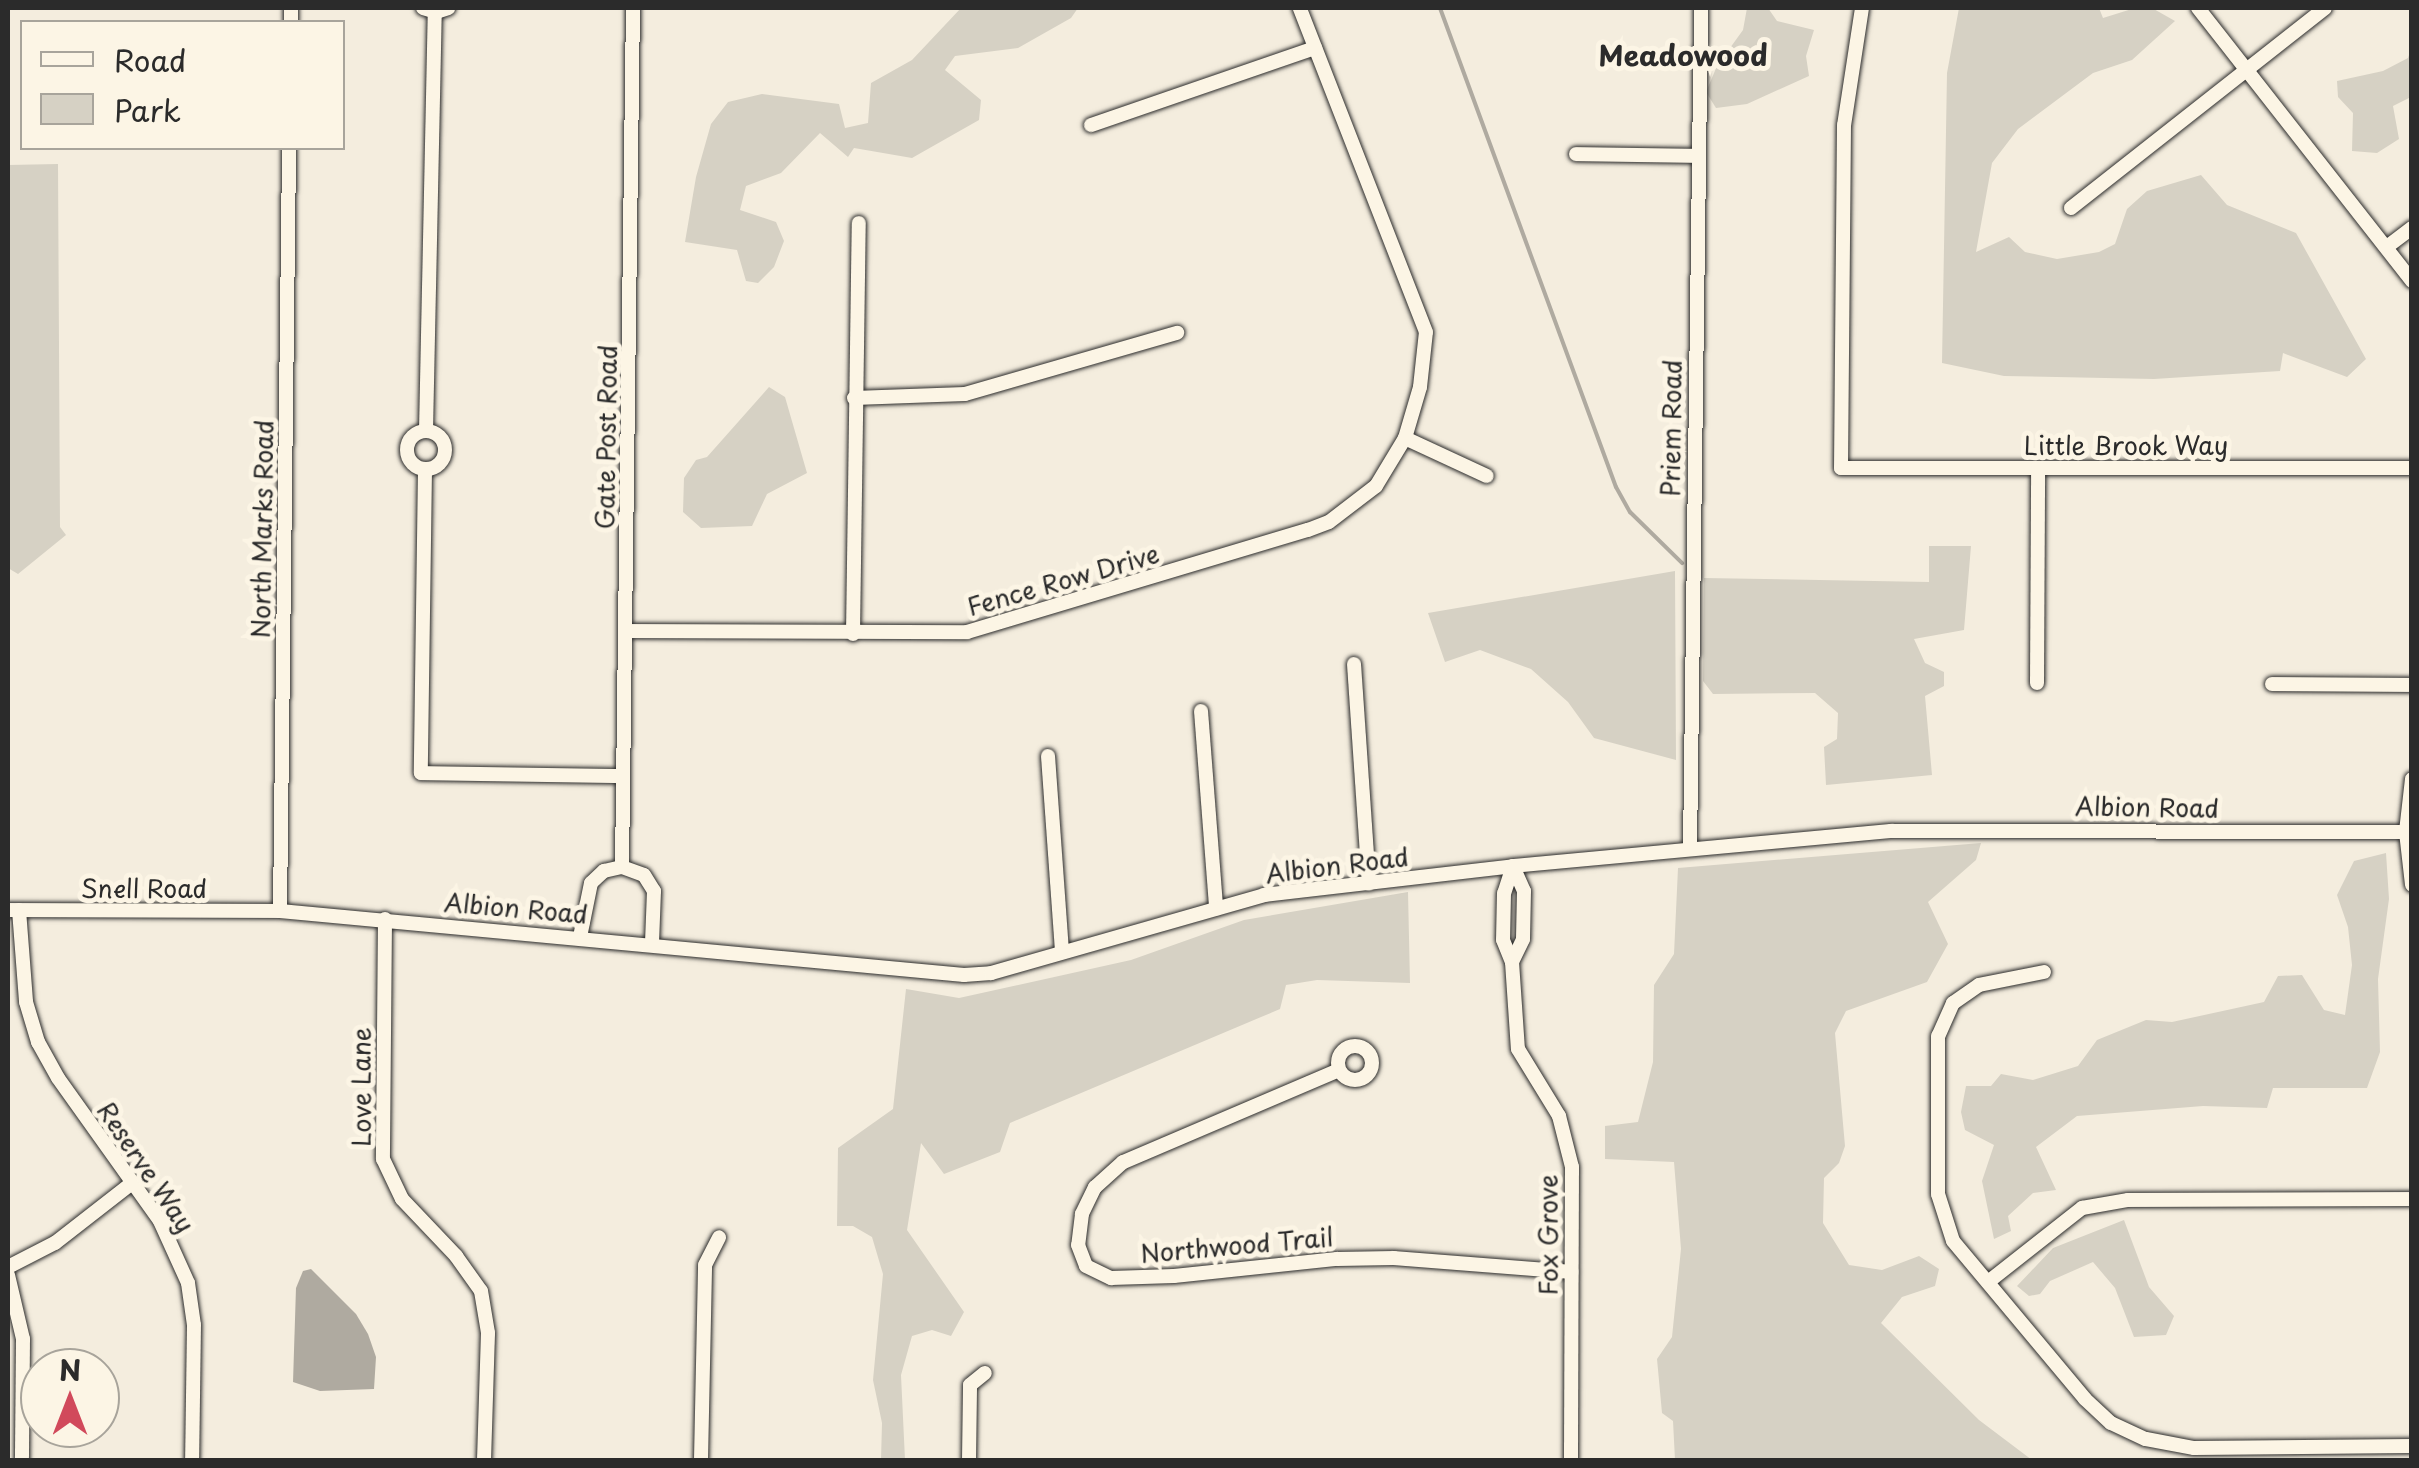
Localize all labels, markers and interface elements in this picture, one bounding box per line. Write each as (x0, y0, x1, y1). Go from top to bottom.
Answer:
legend (20, 20, 345, 150)
text: Road (114, 37, 187, 82)
district label: Meadowood (1599, 38, 1767, 72)
text: Park (114, 87, 181, 132)
street label: Gate Post Road (589, 344, 623, 530)
street label: Priem Road (1655, 359, 1687, 497)
street label: North Marks Road (245, 417, 279, 641)
street label: Little Brook Way (2024, 430, 2228, 460)
street label: Fence Row Drive (963, 538, 1163, 622)
street label: Albion Road (2075, 791, 2219, 823)
street label: Albion Road (1264, 841, 1410, 889)
street label: Snell Road (80, 873, 208, 903)
street label: Albion Road (443, 887, 589, 929)
street label: Love Lane (346, 1027, 376, 1147)
street label: Reserve Way (91, 1096, 201, 1238)
street label: Fox Grove (1533, 1174, 1563, 1296)
street label: Northwood Trail (1139, 1222, 1335, 1268)
north arrow (20, 1348, 120, 1448)
text: N (59, 1348, 81, 1391)

